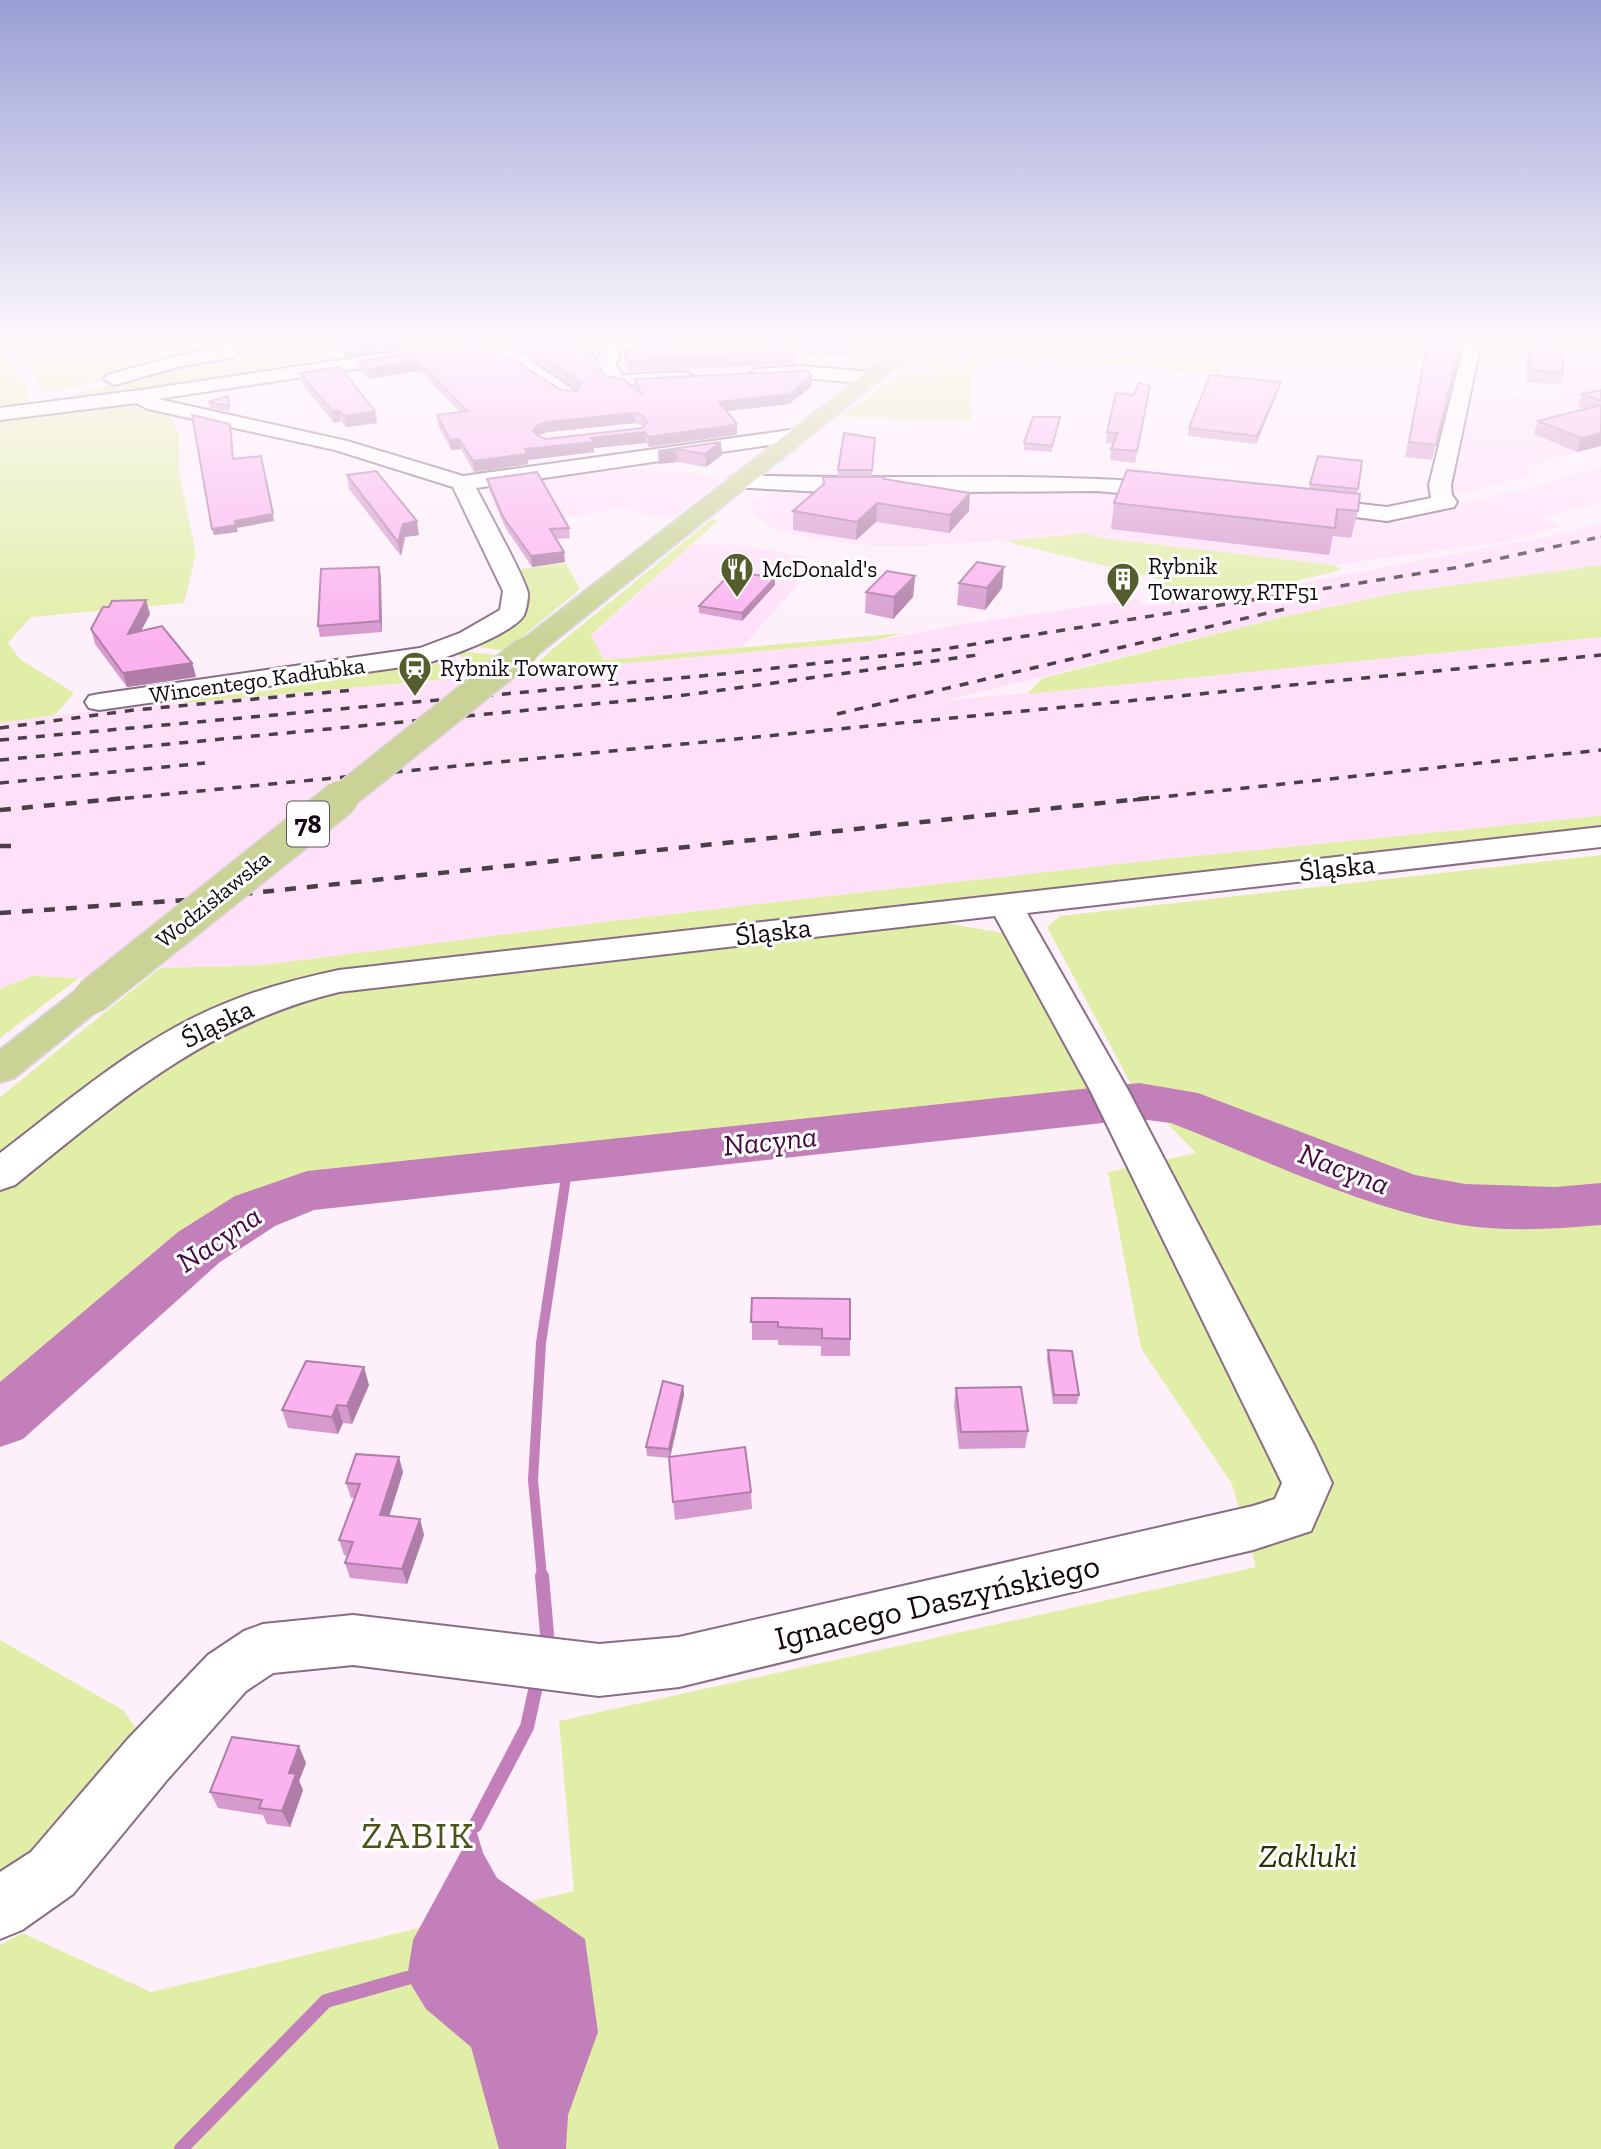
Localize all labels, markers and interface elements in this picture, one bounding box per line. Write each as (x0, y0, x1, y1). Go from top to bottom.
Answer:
restaurant icon: McDonald's (718, 550, 756, 599)
place label: Rybnik Towarowy RTF51 (1148, 552, 1318, 606)
place label: McDonald's (762, 555, 877, 583)
building icon: Rybnik Towarowy RTF51 (1104, 560, 1142, 609)
station icon: Rybnik Towarowy (396, 649, 434, 698)
street label: Wincentego Kadłubka (147, 651, 367, 709)
place label: Rybnik Towarowy (440, 654, 618, 682)
road number: 78 (287, 802, 329, 846)
street label: Wodzisławska (150, 844, 276, 954)
street label: Śląska (1297, 847, 1377, 888)
street label: Śląska (733, 910, 813, 953)
street label: Śląska (176, 992, 259, 1055)
water label: Nacyna (721, 1118, 819, 1164)
water label: Nacyna (1294, 1135, 1394, 1203)
water label: Nacyna (170, 1198, 268, 1280)
street label: Ignacego Daszyńskiego (771, 1545, 1103, 1658)
district label: ŻABIK (361, 1813, 475, 1857)
park label: Zakluki (1259, 1836, 1357, 1875)

